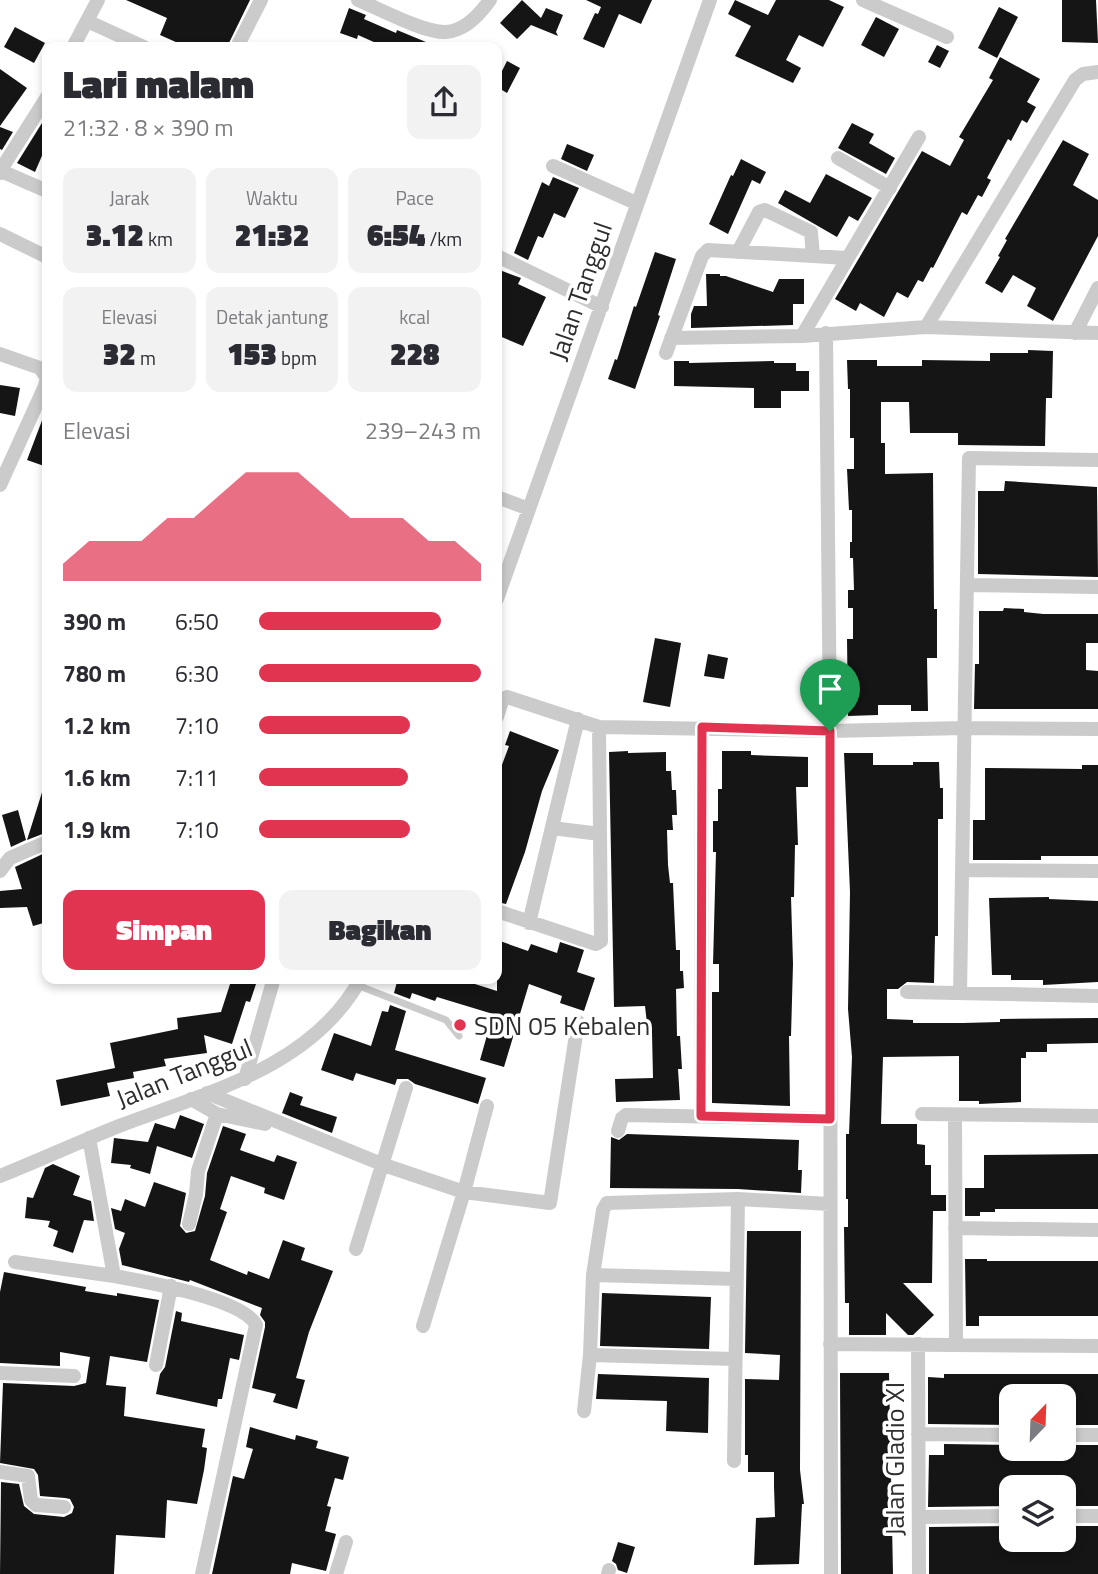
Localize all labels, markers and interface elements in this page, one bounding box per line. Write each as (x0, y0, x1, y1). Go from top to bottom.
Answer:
text: Lari malam (63, 55, 254, 113)
button: share (407, 65, 481, 139)
text: 21:32 · 8 × 390 m (63, 110, 233, 145)
text: Jarak (109, 183, 149, 212)
text: Waktu (246, 183, 298, 212)
text: Pace (395, 183, 434, 212)
text: 3.12 (86, 212, 144, 258)
text: 21:32 (235, 212, 309, 258)
text: 6:54 (367, 212, 425, 258)
street label: Jalan Tanggul (538, 217, 622, 365)
text: km (144, 224, 173, 253)
text: /km (425, 224, 462, 253)
text: Elevasi (101, 302, 157, 331)
text: Detak jantung (216, 302, 328, 331)
text: kcal (399, 302, 430, 331)
text: 32 (103, 331, 136, 377)
text: 153 (227, 331, 277, 377)
text: 228 (390, 331, 439, 377)
text: m (136, 343, 156, 372)
text: bpm (277, 343, 317, 372)
text: Elevasi (63, 413, 131, 448)
text: 239–243 m (365, 413, 481, 448)
text: 390 m (63, 604, 126, 639)
text: 6:50 (175, 604, 219, 639)
text: 780 m (63, 656, 126, 691)
text: 6:30 (175, 656, 219, 691)
pin (800, 659, 860, 731)
icon: arrive (811, 670, 849, 708)
text: 1.2 km (63, 708, 131, 743)
text: 7:10 (175, 708, 219, 743)
text: 1.6 km (63, 760, 131, 795)
text: 7:11 (175, 760, 219, 795)
text: 1.9 km (63, 812, 131, 847)
text: 7:10 (175, 812, 219, 847)
button: Simpan (63, 890, 265, 970)
button: Bagikan (279, 890, 481, 970)
place label: SDN 05 Kebalen (474, 1006, 650, 1045)
marker: SDN 05 Kebalen (452, 1017, 468, 1033)
street label: Jalan Tanggul (110, 1028, 258, 1118)
street label: Jalan Gladio XI (875, 1382, 914, 1536)
north arrow (999, 1384, 1076, 1461)
map controls (999, 1384, 1076, 1552)
button: layers (999, 1475, 1076, 1552)

